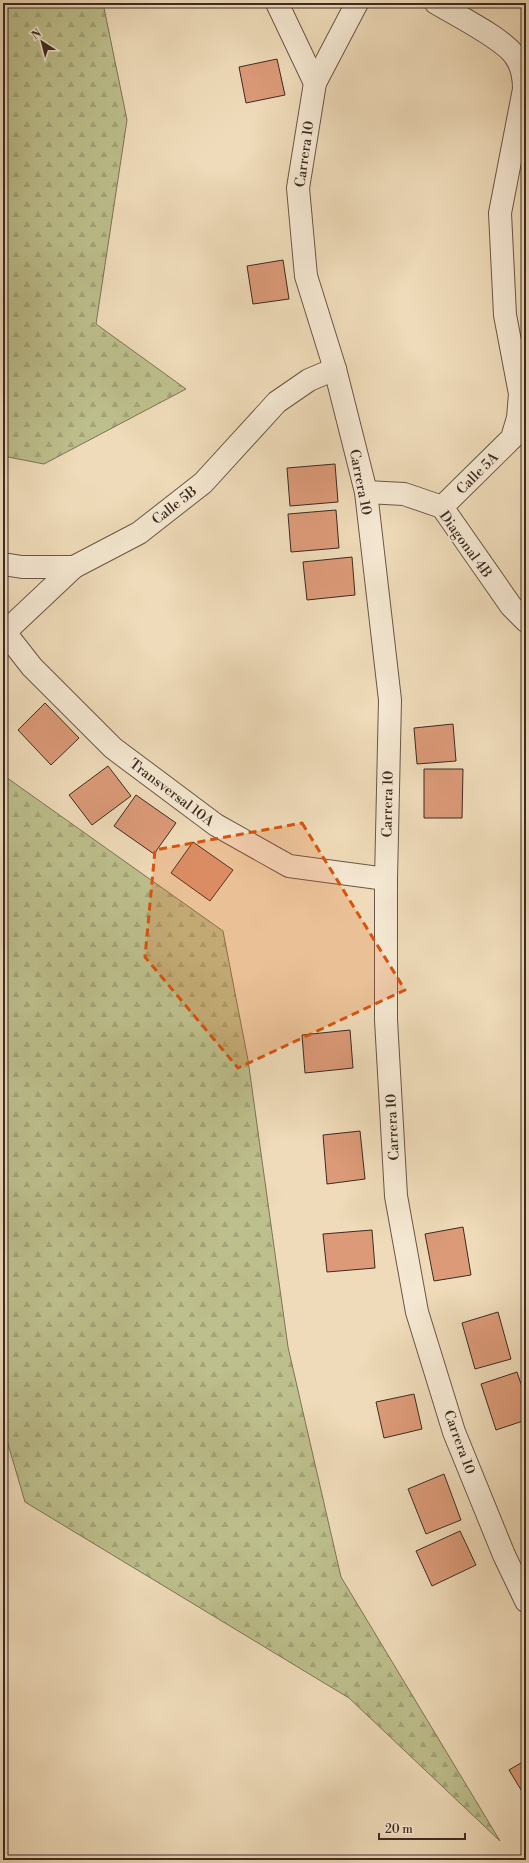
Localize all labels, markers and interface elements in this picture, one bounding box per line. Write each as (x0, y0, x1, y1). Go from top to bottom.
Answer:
north arrow (22, 22, 62, 62)
text: N (29, 26, 45, 43)
street label: Carrera 10 (291, 120, 319, 189)
street label: Carrera 10 (345, 448, 375, 517)
street label: Calle 5A (453, 449, 503, 499)
street label: Calle 5B (148, 483, 201, 529)
street label: Diagonal 4B (435, 508, 495, 582)
street label: Transversal 10A (125, 755, 218, 831)
street label: Carrera 10 (378, 770, 398, 838)
street label: Carrera 10 (382, 1093, 404, 1161)
street label: Carrera 10 (439, 1408, 479, 1477)
scale bar (379, 1815, 465, 1841)
text: 20 m (385, 1822, 413, 1837)

